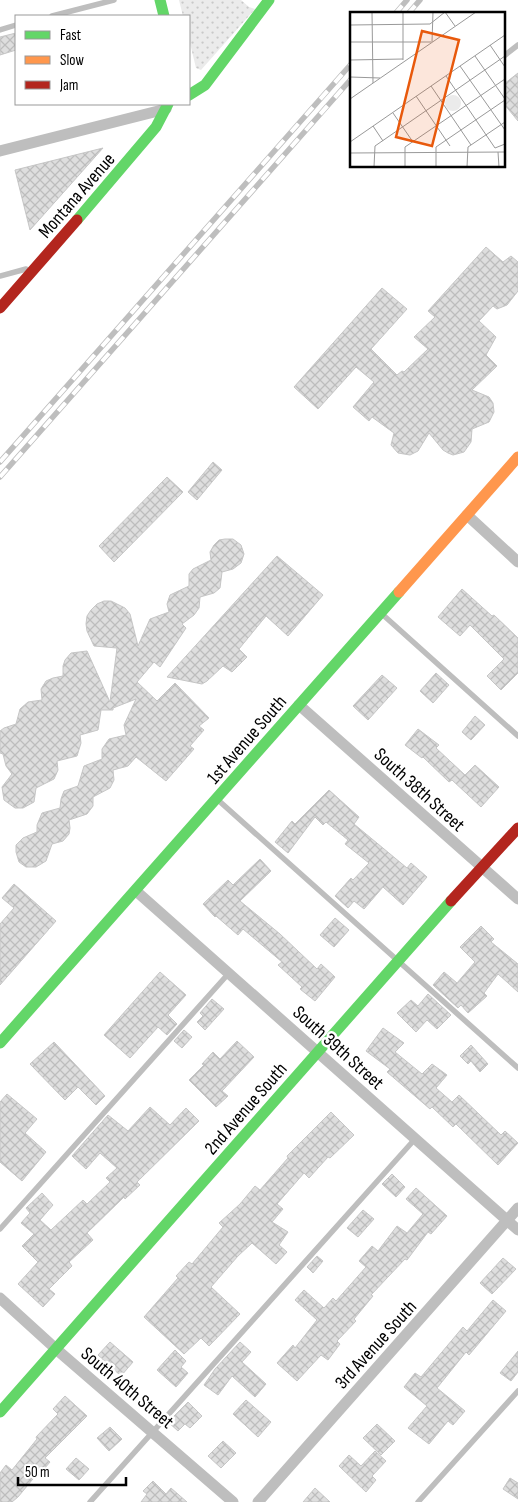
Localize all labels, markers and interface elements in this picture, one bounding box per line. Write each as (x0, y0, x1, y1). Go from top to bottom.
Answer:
inset map (350, 12, 506, 168)
legend (15, 15, 190, 105)
text: Fast (60, 26, 82, 45)
text: Slow (60, 51, 84, 70)
text: Jam (59, 76, 78, 95)
street label: Montana Avenue (34, 149, 120, 243)
street label: 1st Avenue South (202, 691, 292, 789)
street label: South 38th Street (369, 743, 469, 837)
street label: South 39th Street (288, 1001, 388, 1095)
street label: 2nd Avenue South (200, 1058, 292, 1160)
street label: 3rd Avenue South (330, 1296, 422, 1394)
street label: South 40th Street (76, 1343, 178, 1434)
scale bar (18, 1454, 125, 1486)
text: 50 m (25, 1463, 50, 1482)

